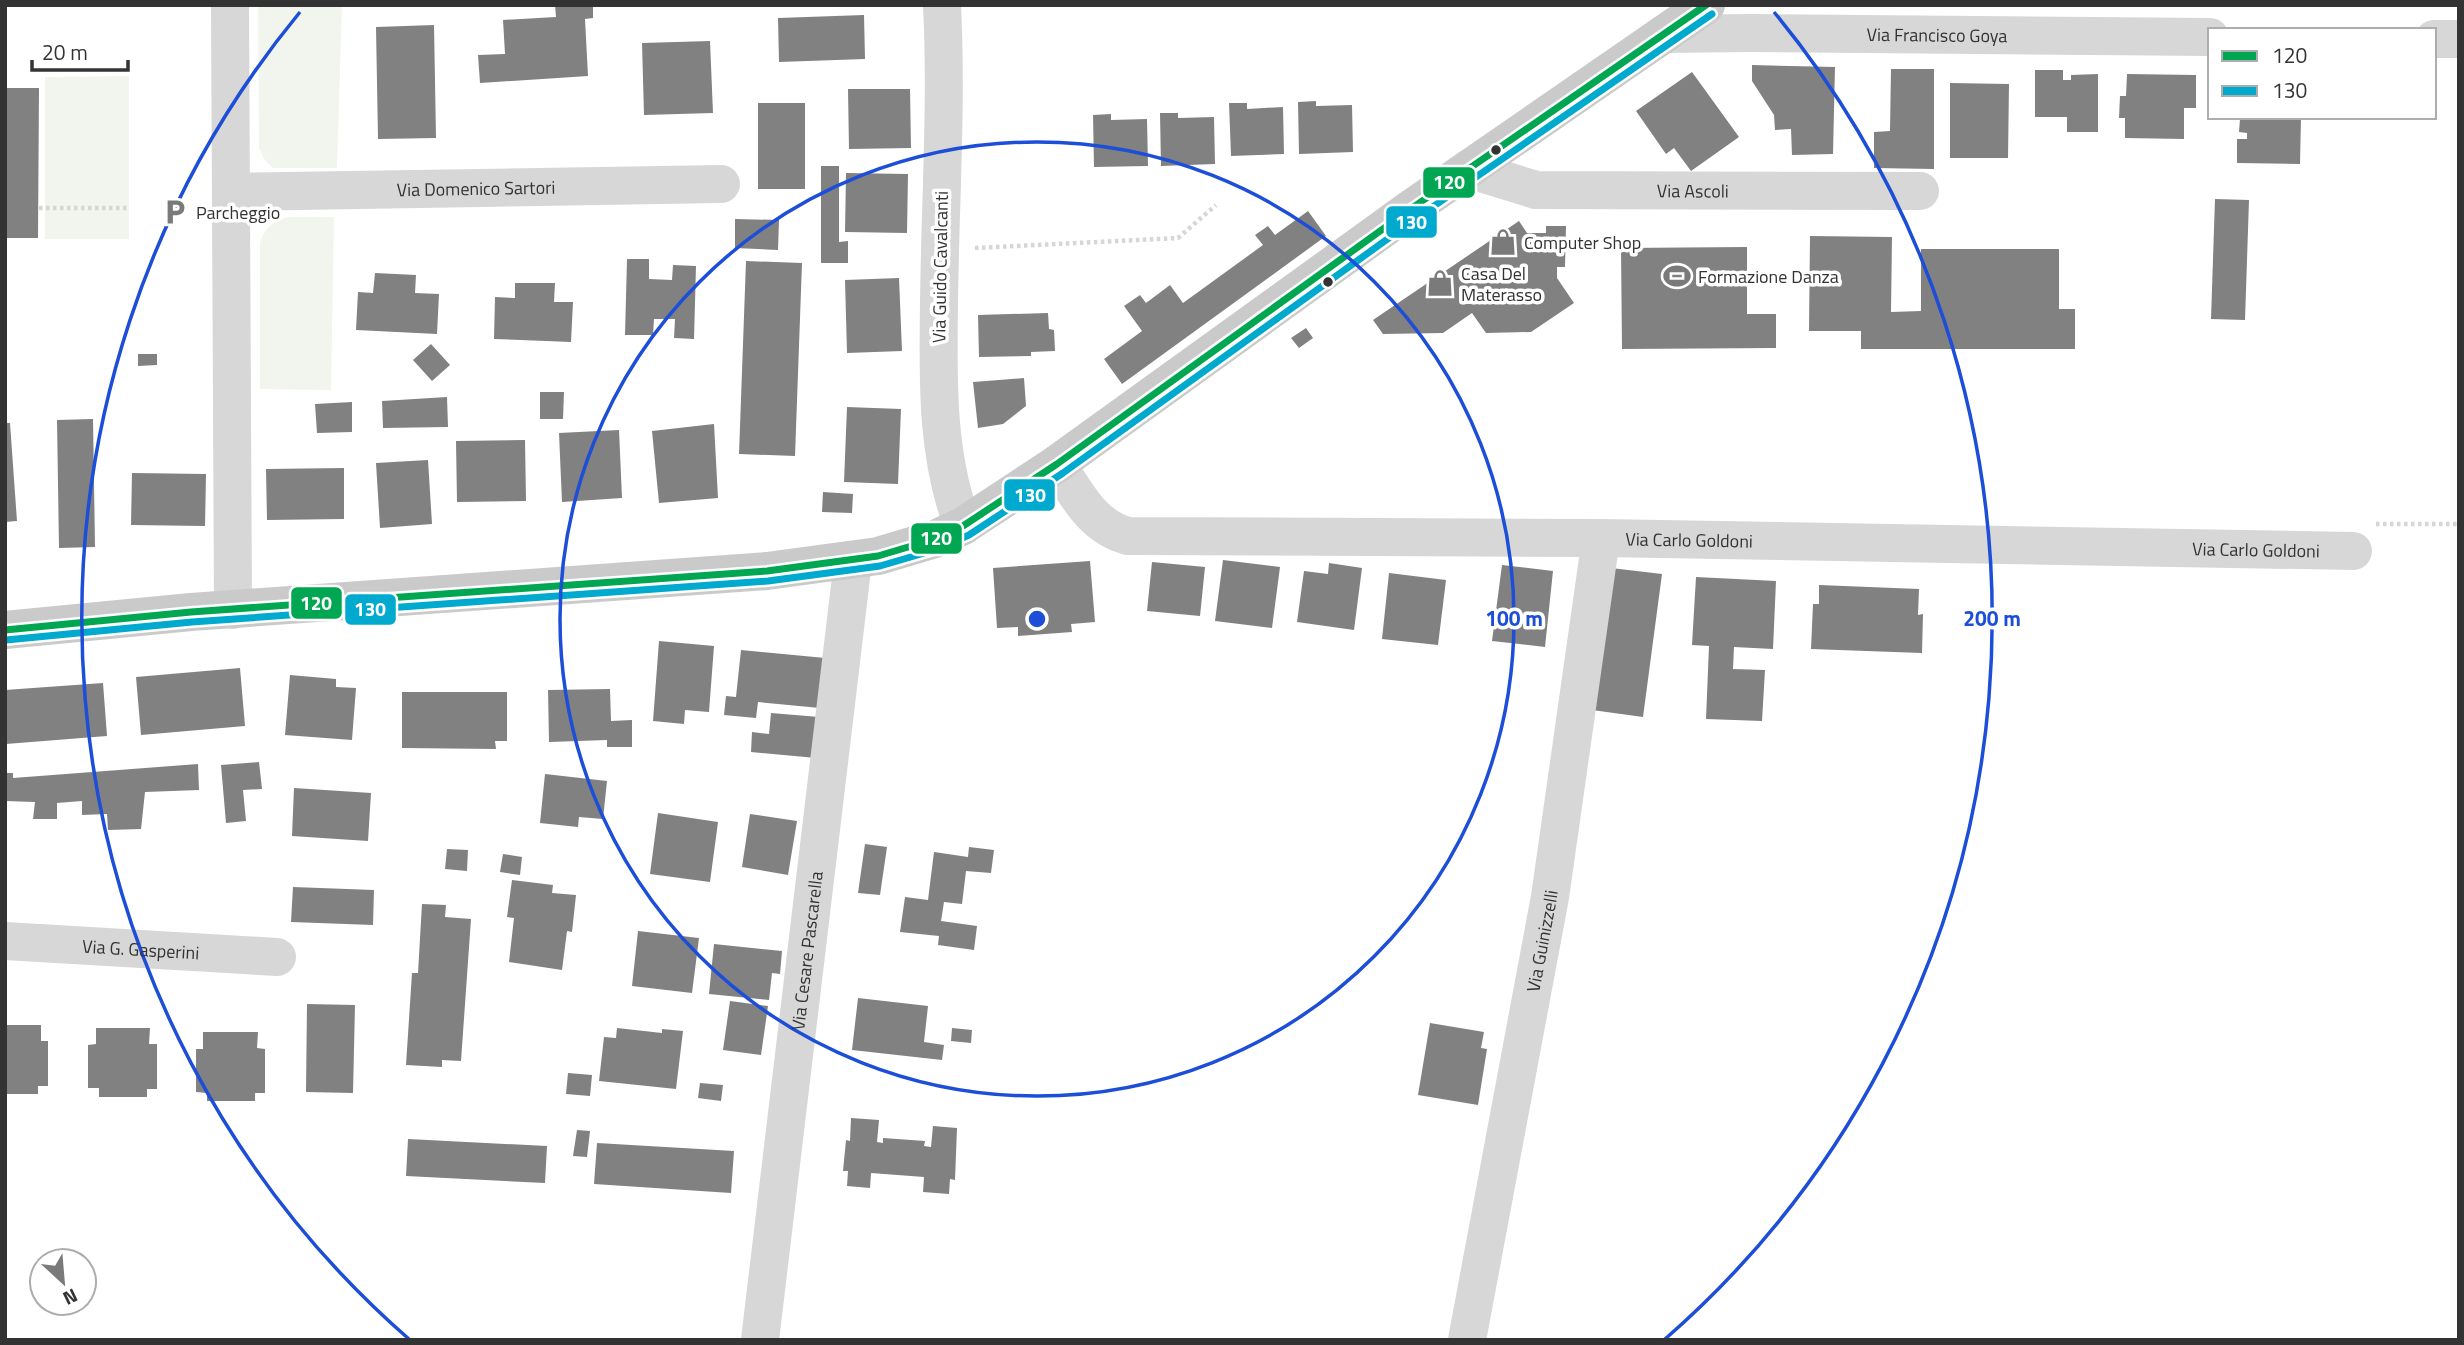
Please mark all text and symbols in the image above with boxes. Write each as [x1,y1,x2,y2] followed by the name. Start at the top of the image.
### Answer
[1866,21,2008,49] street label: Via Francisco Goya
[32,28,128,72] scale bar
[2208,28,2436,119] legend
[42,36,88,68] text: 20 m
[2272,39,2307,71] text: 120
[2272,74,2307,106] text: 130
[1489,143,1503,157] unlabelled marker
[1422,166,1476,199] line badge: 120
[1433,167,1465,196] text: 120
[396,173,556,203] street label: Via Domenico Sartori
[1657,177,1729,204] street label: Via Ascoli
[925,191,955,343] street label: Via Guido Cavalcanti
[160,197,190,227] parking icon: Parcheggio
[196,199,280,226] place label: Parcheggio
[1385,205,1438,239] line badge: 130
[1395,207,1427,236] text: 130
[1488,227,1518,257] shop icon: Computer Shop
[1524,229,1641,256] place label: Computer Shop
[1461,260,1542,308] place label: Casa Del Materasso
[1662,261,1692,291] sports icon: Formazione Danza
[1698,263,1839,290] place label: Formazione Danza
[1425,268,1455,298] shop icon: Casa Del Materasso
[1321,275,1335,289] unlabelled marker
[1003,478,1056,512] line badge: 130
[1014,480,1046,509] text: 130
[910,522,963,555] line badge: 120
[920,523,952,552] text: 120
[1625,525,1753,554] street label: Via Carlo Goldoni
[2192,535,2320,564] street label: Via Carlo Goldoni
[290,586,343,620] line badge: 120
[300,588,332,617] text: 120
[344,593,397,626] line badge: 130
[354,594,386,623] text: 130
[1485,602,1543,634] text: 100 m
[1963,602,2021,634] text: 200 m
[1025,607,1049,631] centre of rings
[784,870,829,1032] street label: Via Cesare Pascarella
[1519,888,1564,994] street label: Via Guinizzelli
[81,932,200,966] street label: Via G. Gasperini
[28,1247,98,1317] north arrow
[58,1282,83,1314] text: N

